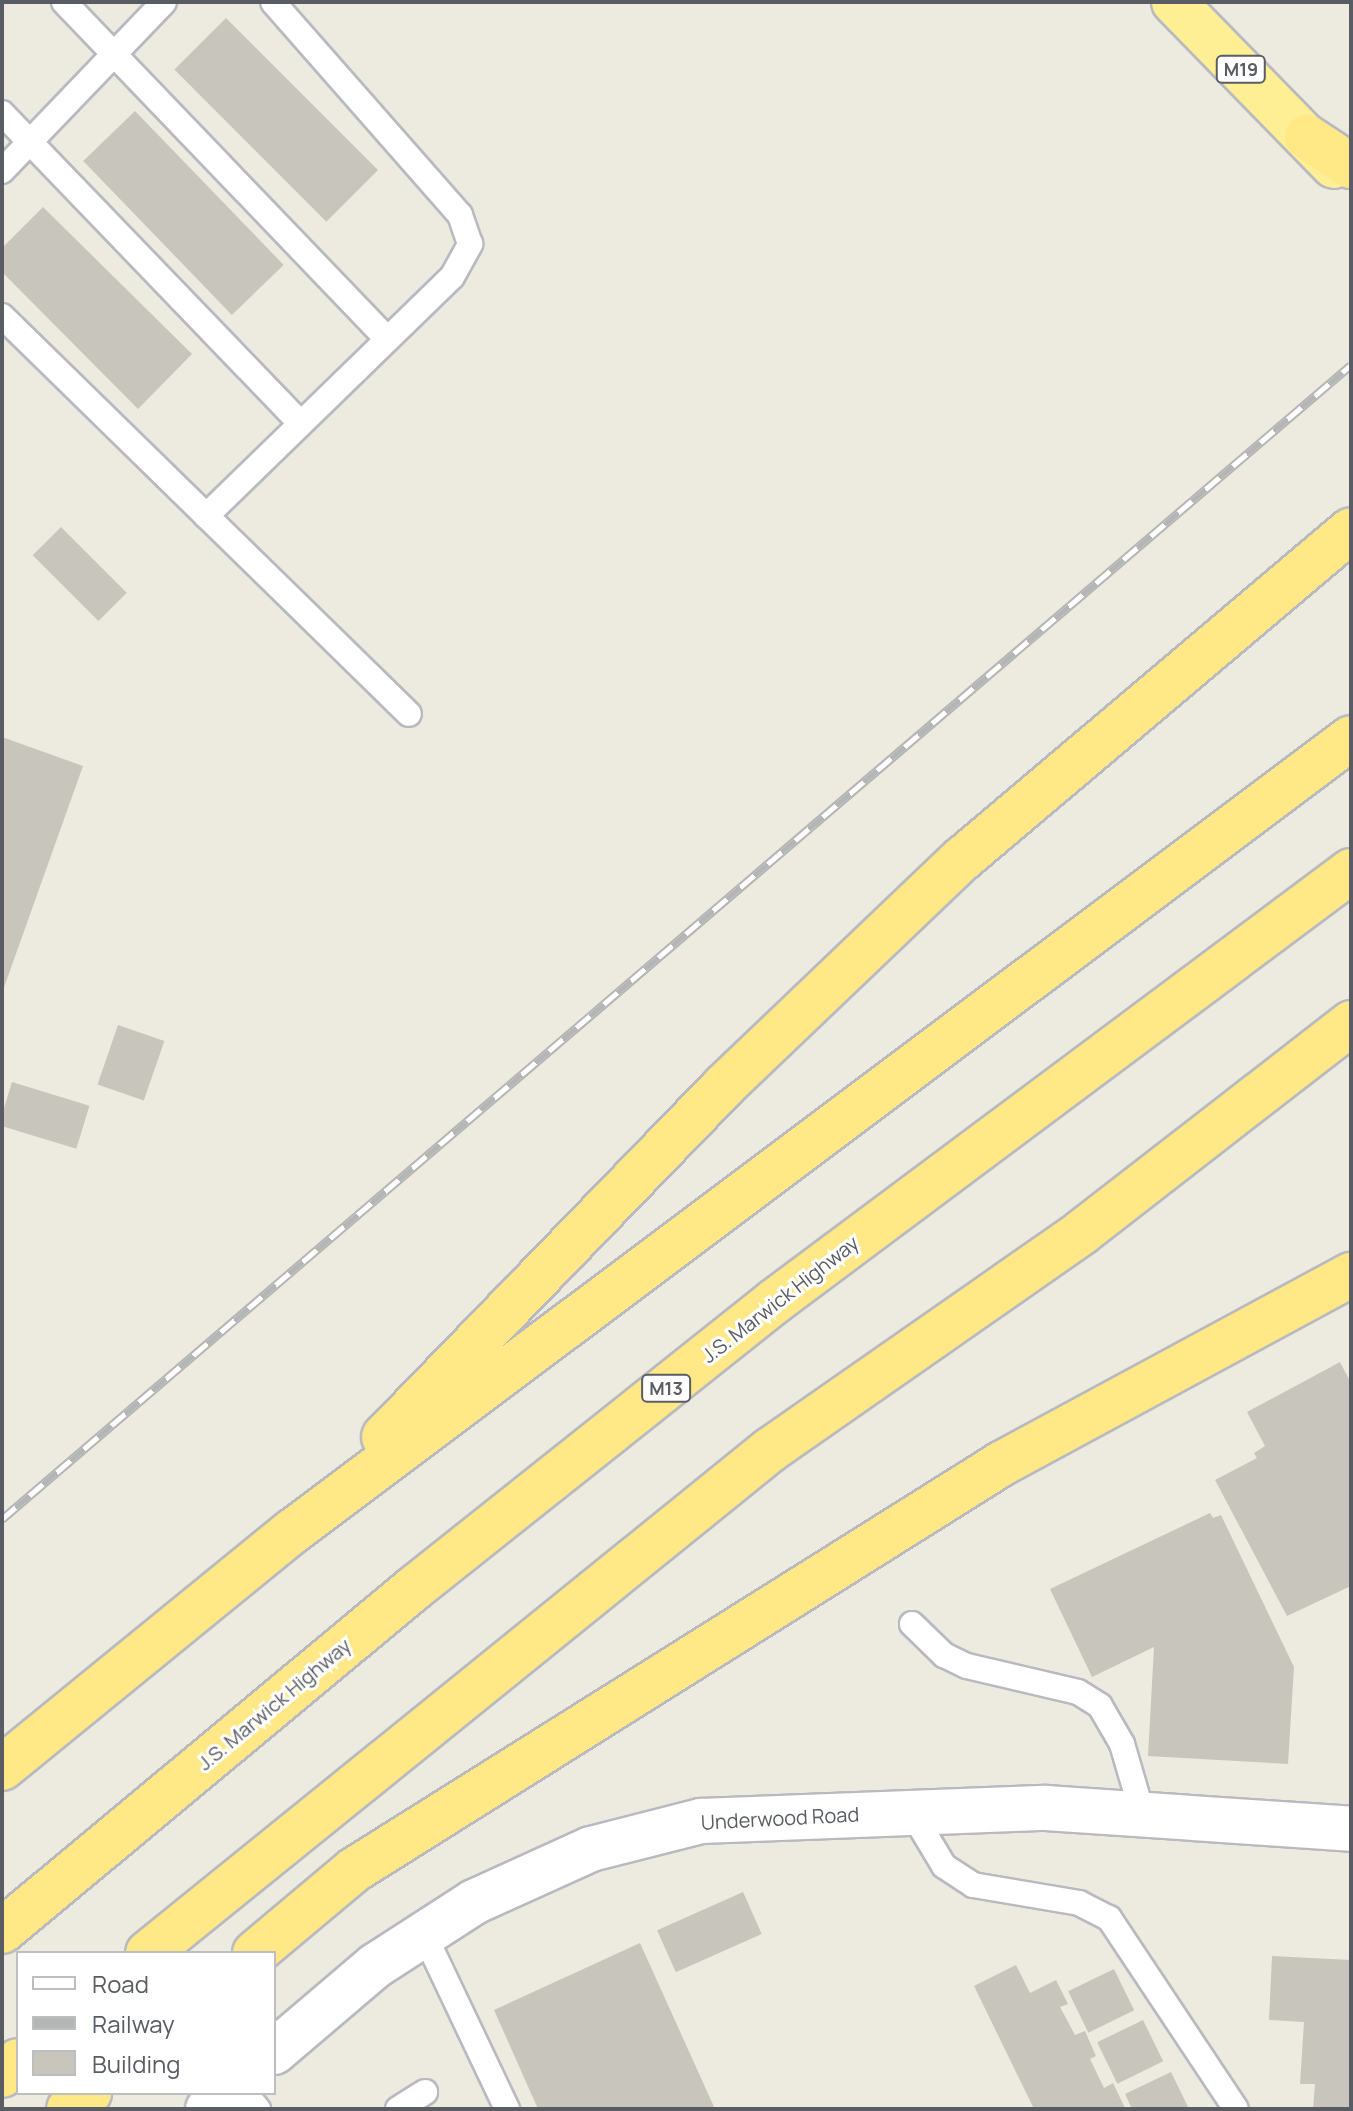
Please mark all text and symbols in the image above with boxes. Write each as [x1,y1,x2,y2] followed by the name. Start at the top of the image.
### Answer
[1215,55,1267,83] road number: M19
[697,1230,863,1368] street label: J.S. Marwick Highway
[640,1374,692,1402] road number: M13
[193,1633,355,1775] street label: J.S. Marwick Highway
[700,1802,860,1834] street label: Underwood Road
[16,1951,276,2095] legend
[92,1967,149,2000] text: Road
[92,2007,175,2040] text: Railway
[92,2047,180,2080] text: Building

